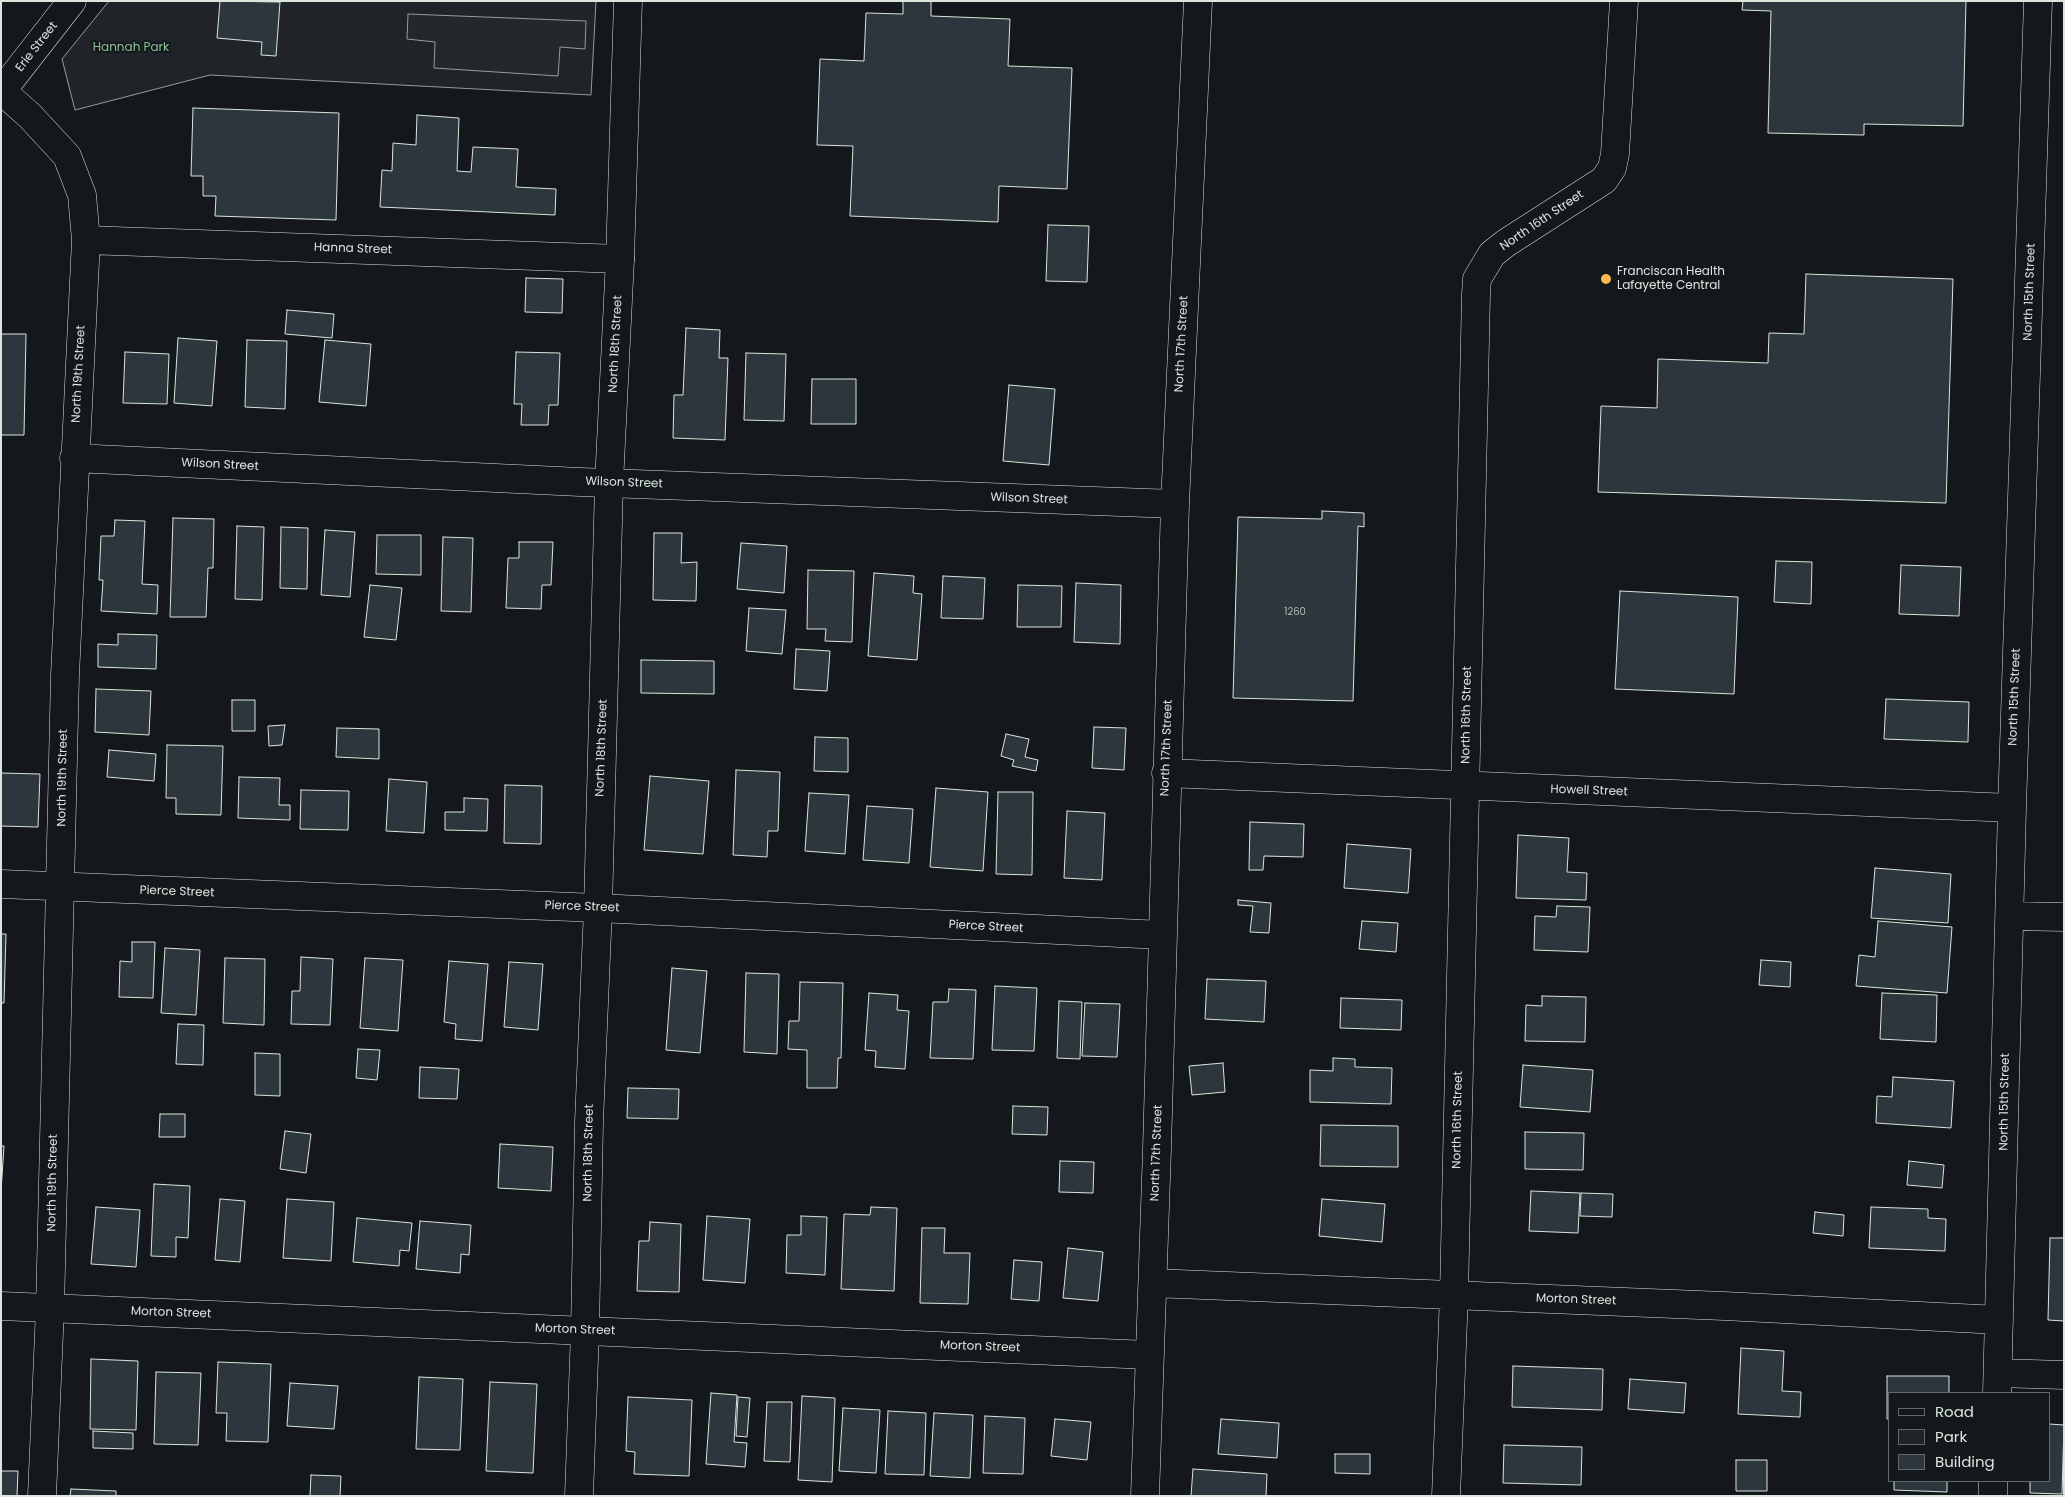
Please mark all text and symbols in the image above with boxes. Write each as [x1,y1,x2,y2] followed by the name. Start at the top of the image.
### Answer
[13,19,61,75] street label: Erie Street
[93,41,169,55] park label: Hannah Park
[1497,188,1587,254] street label: North 16th Street
[314,240,392,258] street label: Hanna Street
[2021,243,2039,341] street label: North 15th Street
[1617,265,1725,293] place label: Franciscan Health Lafayette Central
[1599,272,1613,286] marker: Franciscan Health Lafayette Central
[606,295,626,393] street label: North 18th Street
[1172,295,1192,393] street label: North 17th Street
[69,325,89,423] street label: North 19th Street
[181,456,259,474] street label: Wilson Street
[585,474,663,492] street label: Wilson Street
[990,490,1068,508] street label: Wilson Street
[1284,606,1306,618] house number: 1260
[2006,648,2024,746] street label: North 15th Street
[1459,666,1475,764] street label: North 16th Street
[593,699,611,797] street label: North 18th Street
[1158,699,1176,797] street label: North 17th Street
[55,729,71,827] street label: North 19th Street
[1550,782,1628,800] street label: Howell Street
[139,883,215,901] street label: Pierce Street
[544,898,620,916] street label: Pierce Street
[948,918,1024,936] street label: Pierce Street
[1997,1053,2013,1151] street label: North 15th Street
[1450,1071,1466,1169] street label: North 16th Street
[581,1104,597,1202] street label: North 18th Street
[1148,1104,1166,1202] street label: North 17th Street
[45,1134,61,1232] street label: North 19th Street
[1535,1291,1617,1309] street label: Morton Street
[130,1304,212,1322] street label: Morton Street
[534,1321,616,1339] street label: Morton Street
[939,1338,1021,1356] street label: Morton Street
[1888,1392,2050,1482] legend
[1935,1401,1974,1422] text: Road
[1935,1426,1967,1447] text: Park
[1935,1451,1995,1472] text: Building

